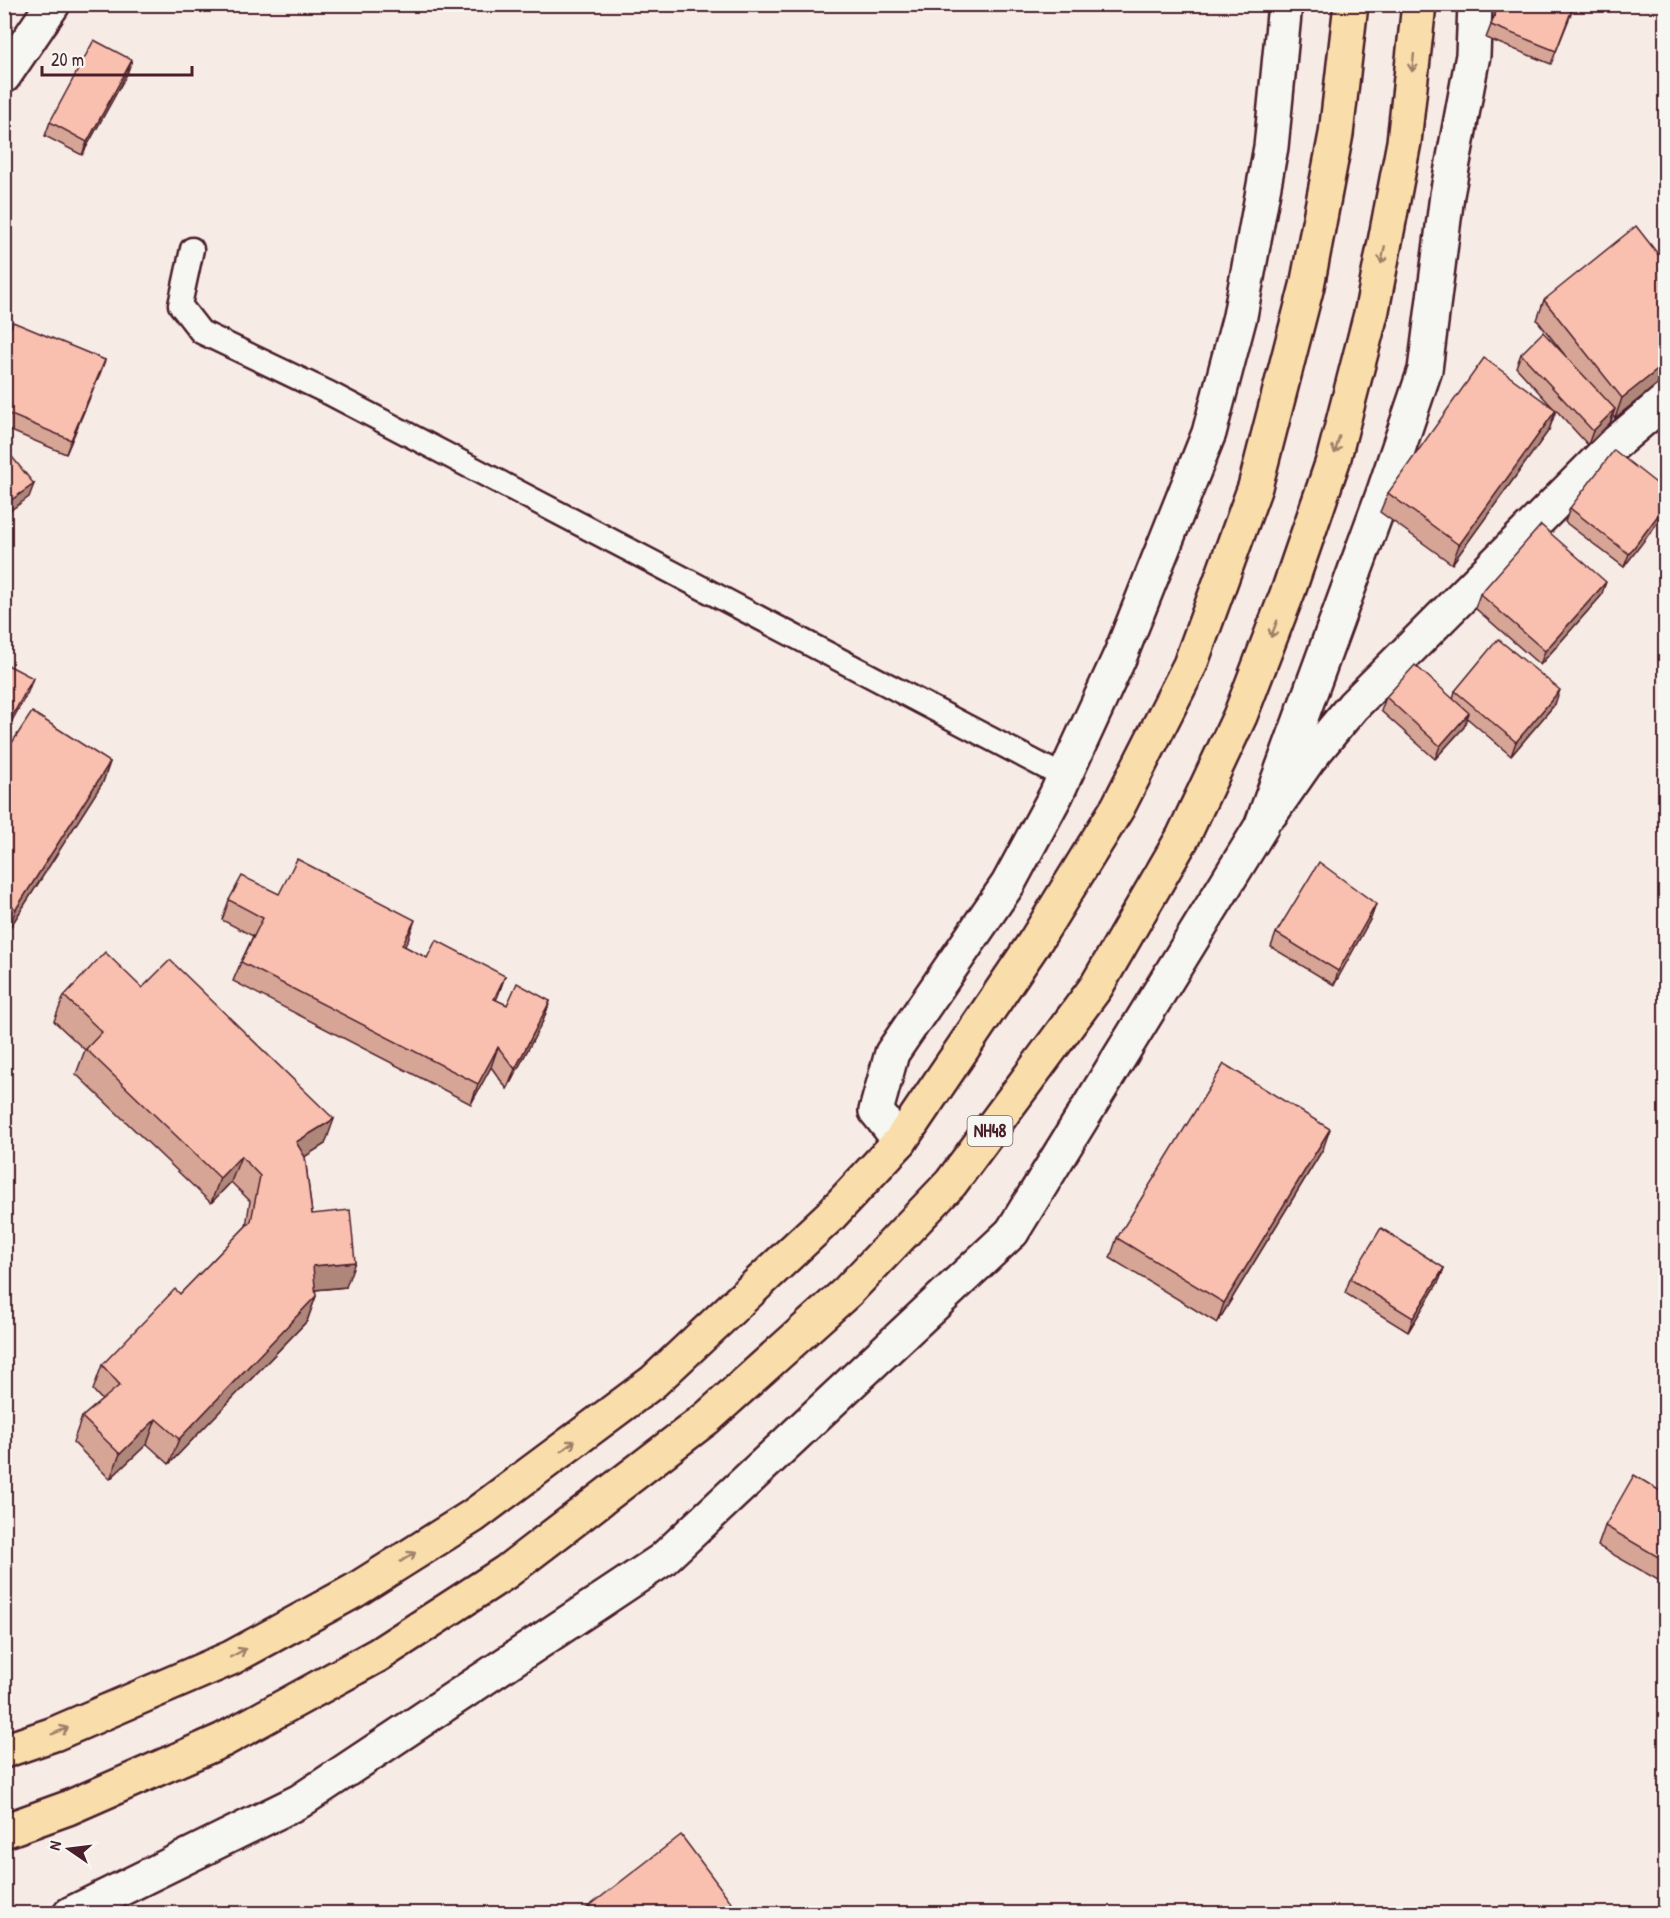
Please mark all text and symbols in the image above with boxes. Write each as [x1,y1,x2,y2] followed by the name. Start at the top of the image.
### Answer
[42,39,192,77] scale bar
[51,47,84,72] text: 20 m
[1407,52,1418,72] one-way arrow
[1377,245,1388,264] one-way arrow
[1331,435,1342,454] one-way arrow
[1267,619,1278,638] one-way arrow
[968,1116,1012,1146] road number: NH48
[559,1440,575,1452] one-way arrow
[399,1551,416,1563] one-way arrow
[229,1647,246,1659] one-way arrow
[50,1725,68,1736] one-way arrow
[39,1819,99,1879] north arrow
[43,1838,66,1852] text: N

